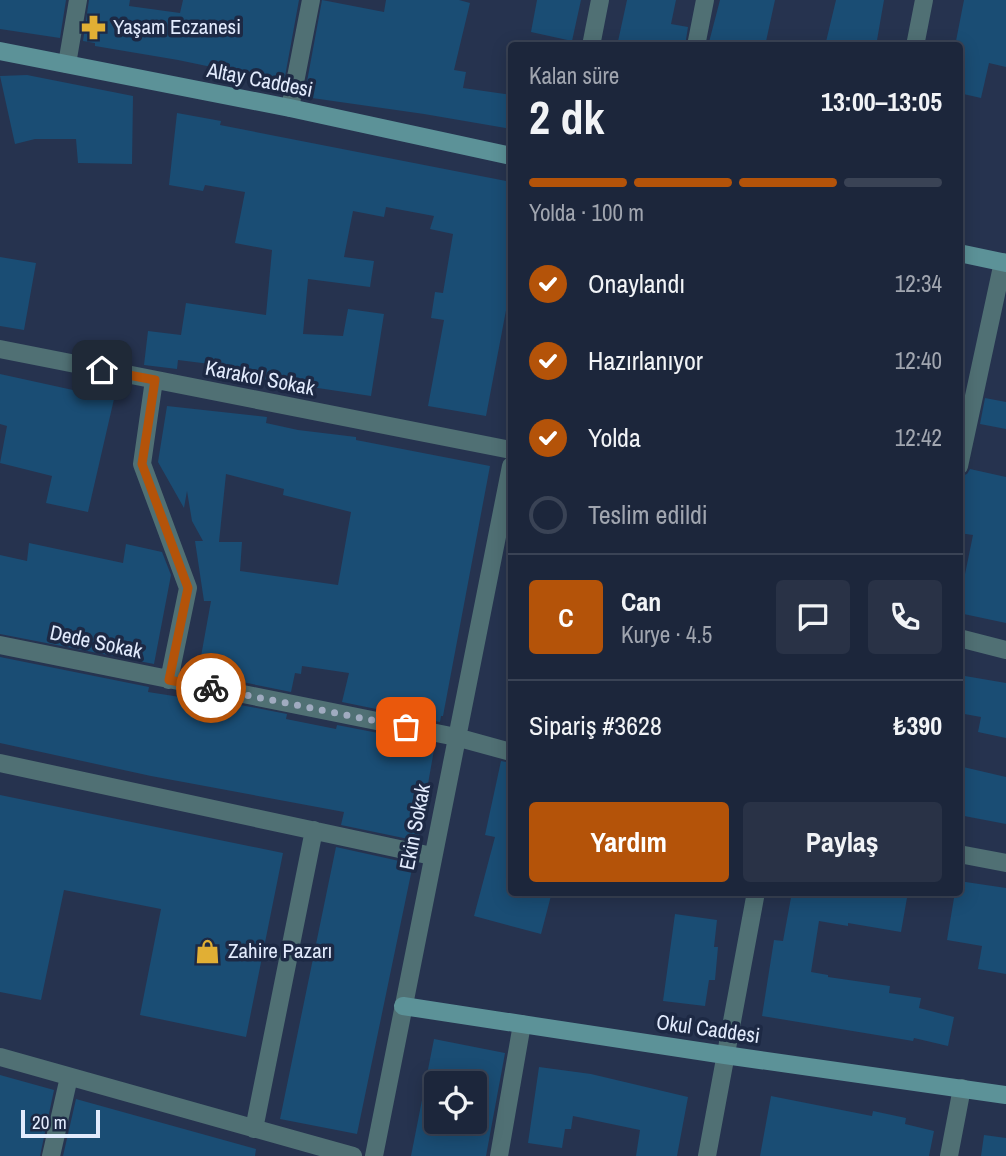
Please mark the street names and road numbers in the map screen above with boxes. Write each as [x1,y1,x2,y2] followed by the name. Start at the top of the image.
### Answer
[204,55,315,104] street label: Altay Caddesi
[203,353,318,402] street label: Karakol Sokak
[47,618,145,666] street label: Dede Sokak
[392,781,437,872] street label: Ekin Sokak
[654,1007,762,1050] street label: Okul Caddesi

